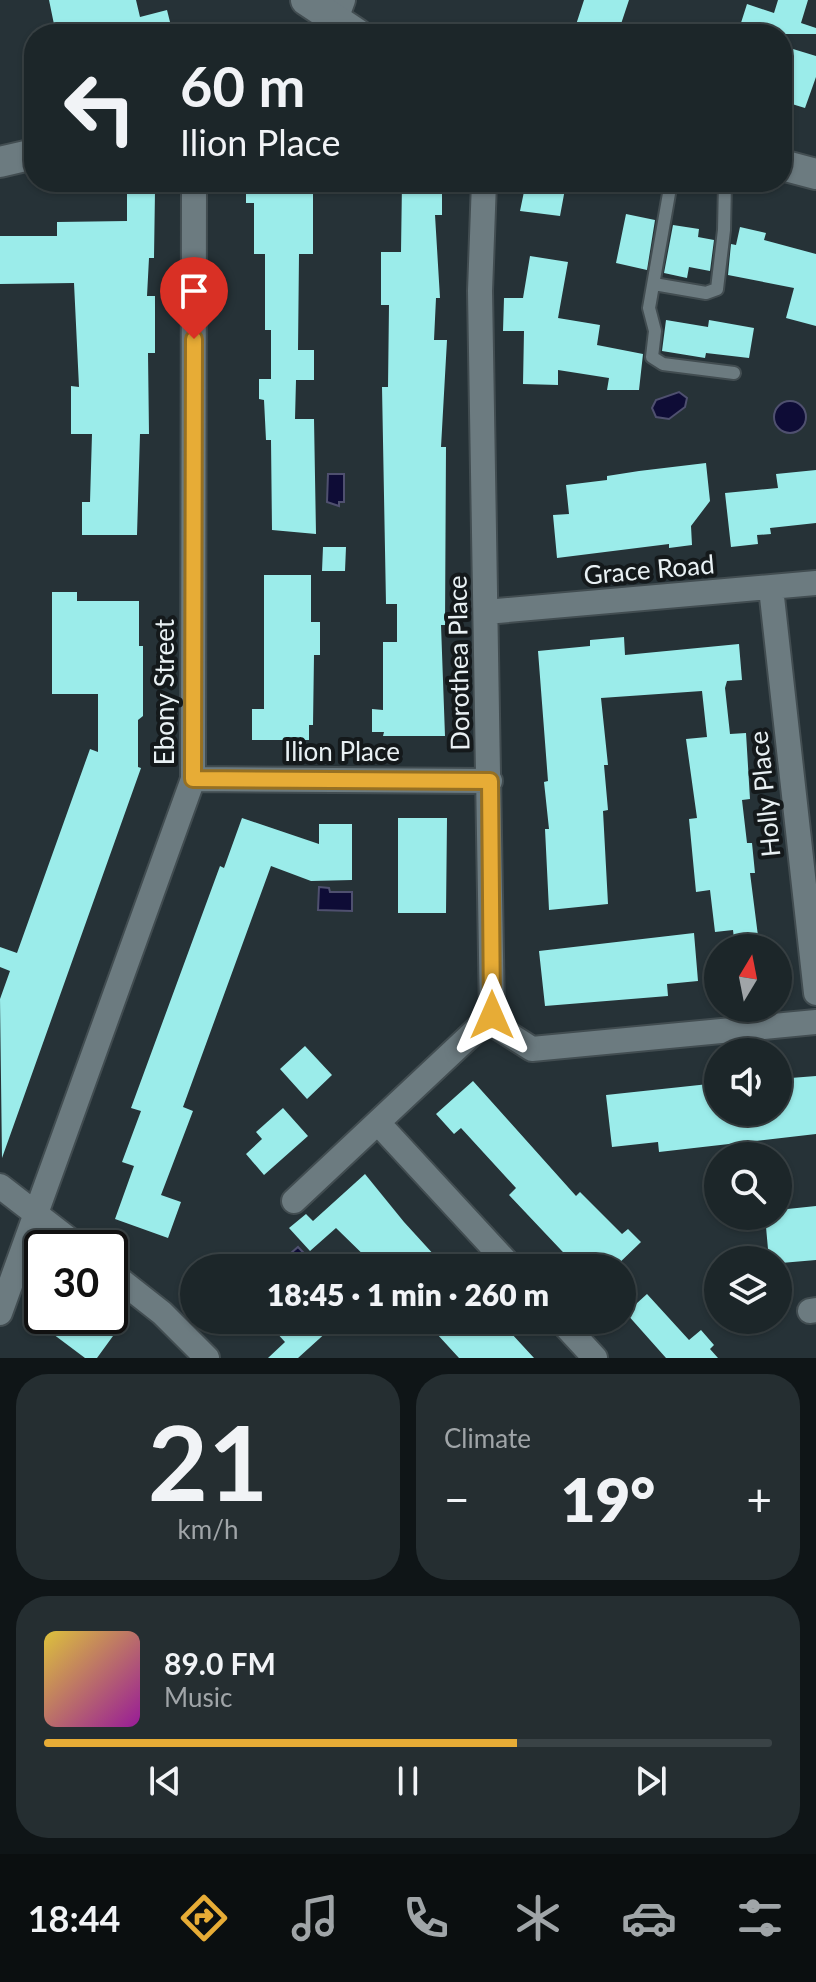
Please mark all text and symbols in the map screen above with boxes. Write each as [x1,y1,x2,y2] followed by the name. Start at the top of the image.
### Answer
[180,52,305,119] text: 60 m
[48,56,152,160] icon: left
[180,120,340,164] text: Ilion Place
[160,257,228,339] pin
[172,269,216,313] icon: arrive
[582,547,716,591] street label: Grace Road
[440,575,476,751] street label: Dorothea Place
[148,618,180,765] street label: Ebony Street
[741,730,787,859] street label: Holly Place
[284,735,400,767] street label: Ilion Place
[704,934,792,1022] north arrow
[704,934,792,1334] map controls
[450,973,534,1057] position arrow
[704,1038,792,1126] button: sound
[704,1142,792,1230] button: search
[24,1230,128,1334] speed limit sign: 30
[704,1246,792,1334] button: layers
[267,1276,549,1312] text: 18:45 · 1 min · 260 m
[148,1398,268,1523] text: 21
[444,1422,531,1454] text: Climate
[561,1463,655,1535] text: 19°
[444,1473,470,1525] text: −
[746,1473,772,1525] text: +
[178,1513,238,1545] text: km/h
[164,1645,276,1681] text: 89.0 FM
[164,1681,232,1713] text: Music
[143,1759,187,1803] icon: previous
[386,1759,430,1803] icon: pause
[629,1759,673,1803] icon: next
[176,1890,232,1946] icon: directions
[287,1890,343,1946] icon: music
[398,1890,454,1946] icon: phone
[510,1890,566,1946] icon: climate
[621,1890,677,1946] icon: car
[732,1890,788,1946] icon: filters
[28,1896,120,1940] text: 18:44

